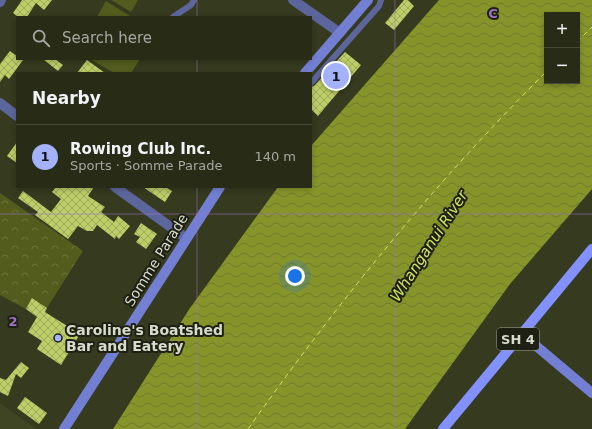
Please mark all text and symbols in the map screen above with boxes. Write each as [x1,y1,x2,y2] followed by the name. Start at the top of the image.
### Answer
[488,6,498,21] text: C
[544,12,580,84] map controls
[544,12,580,48] button: +
[16,16,312,60] search box
[30,27,52,49] icon: search
[62,29,152,47] text: Search here
[544,48,580,84] button: −
[323,61,349,91] pin: 1
[32,88,101,108] text: Nearby
[70,140,211,158] text: Rowing Club Inc.
[40,149,50,164] text: 1
[254,149,296,164] text: 140 m
[70,158,223,173] text: Sports · Somme Parade
[386,186,472,305] water label: Whanganui River
[121,211,191,309] street label: Somme Parade
[285,266,305,286] your location
[8,314,18,329] text: 2
[66,322,223,354] place label: Caroline's Boatshed Bar and Eatery
[497,328,539,350] road number: SH 4
[53,333,63,343] marker: Caroline's Boatshed Bar and Eatery

